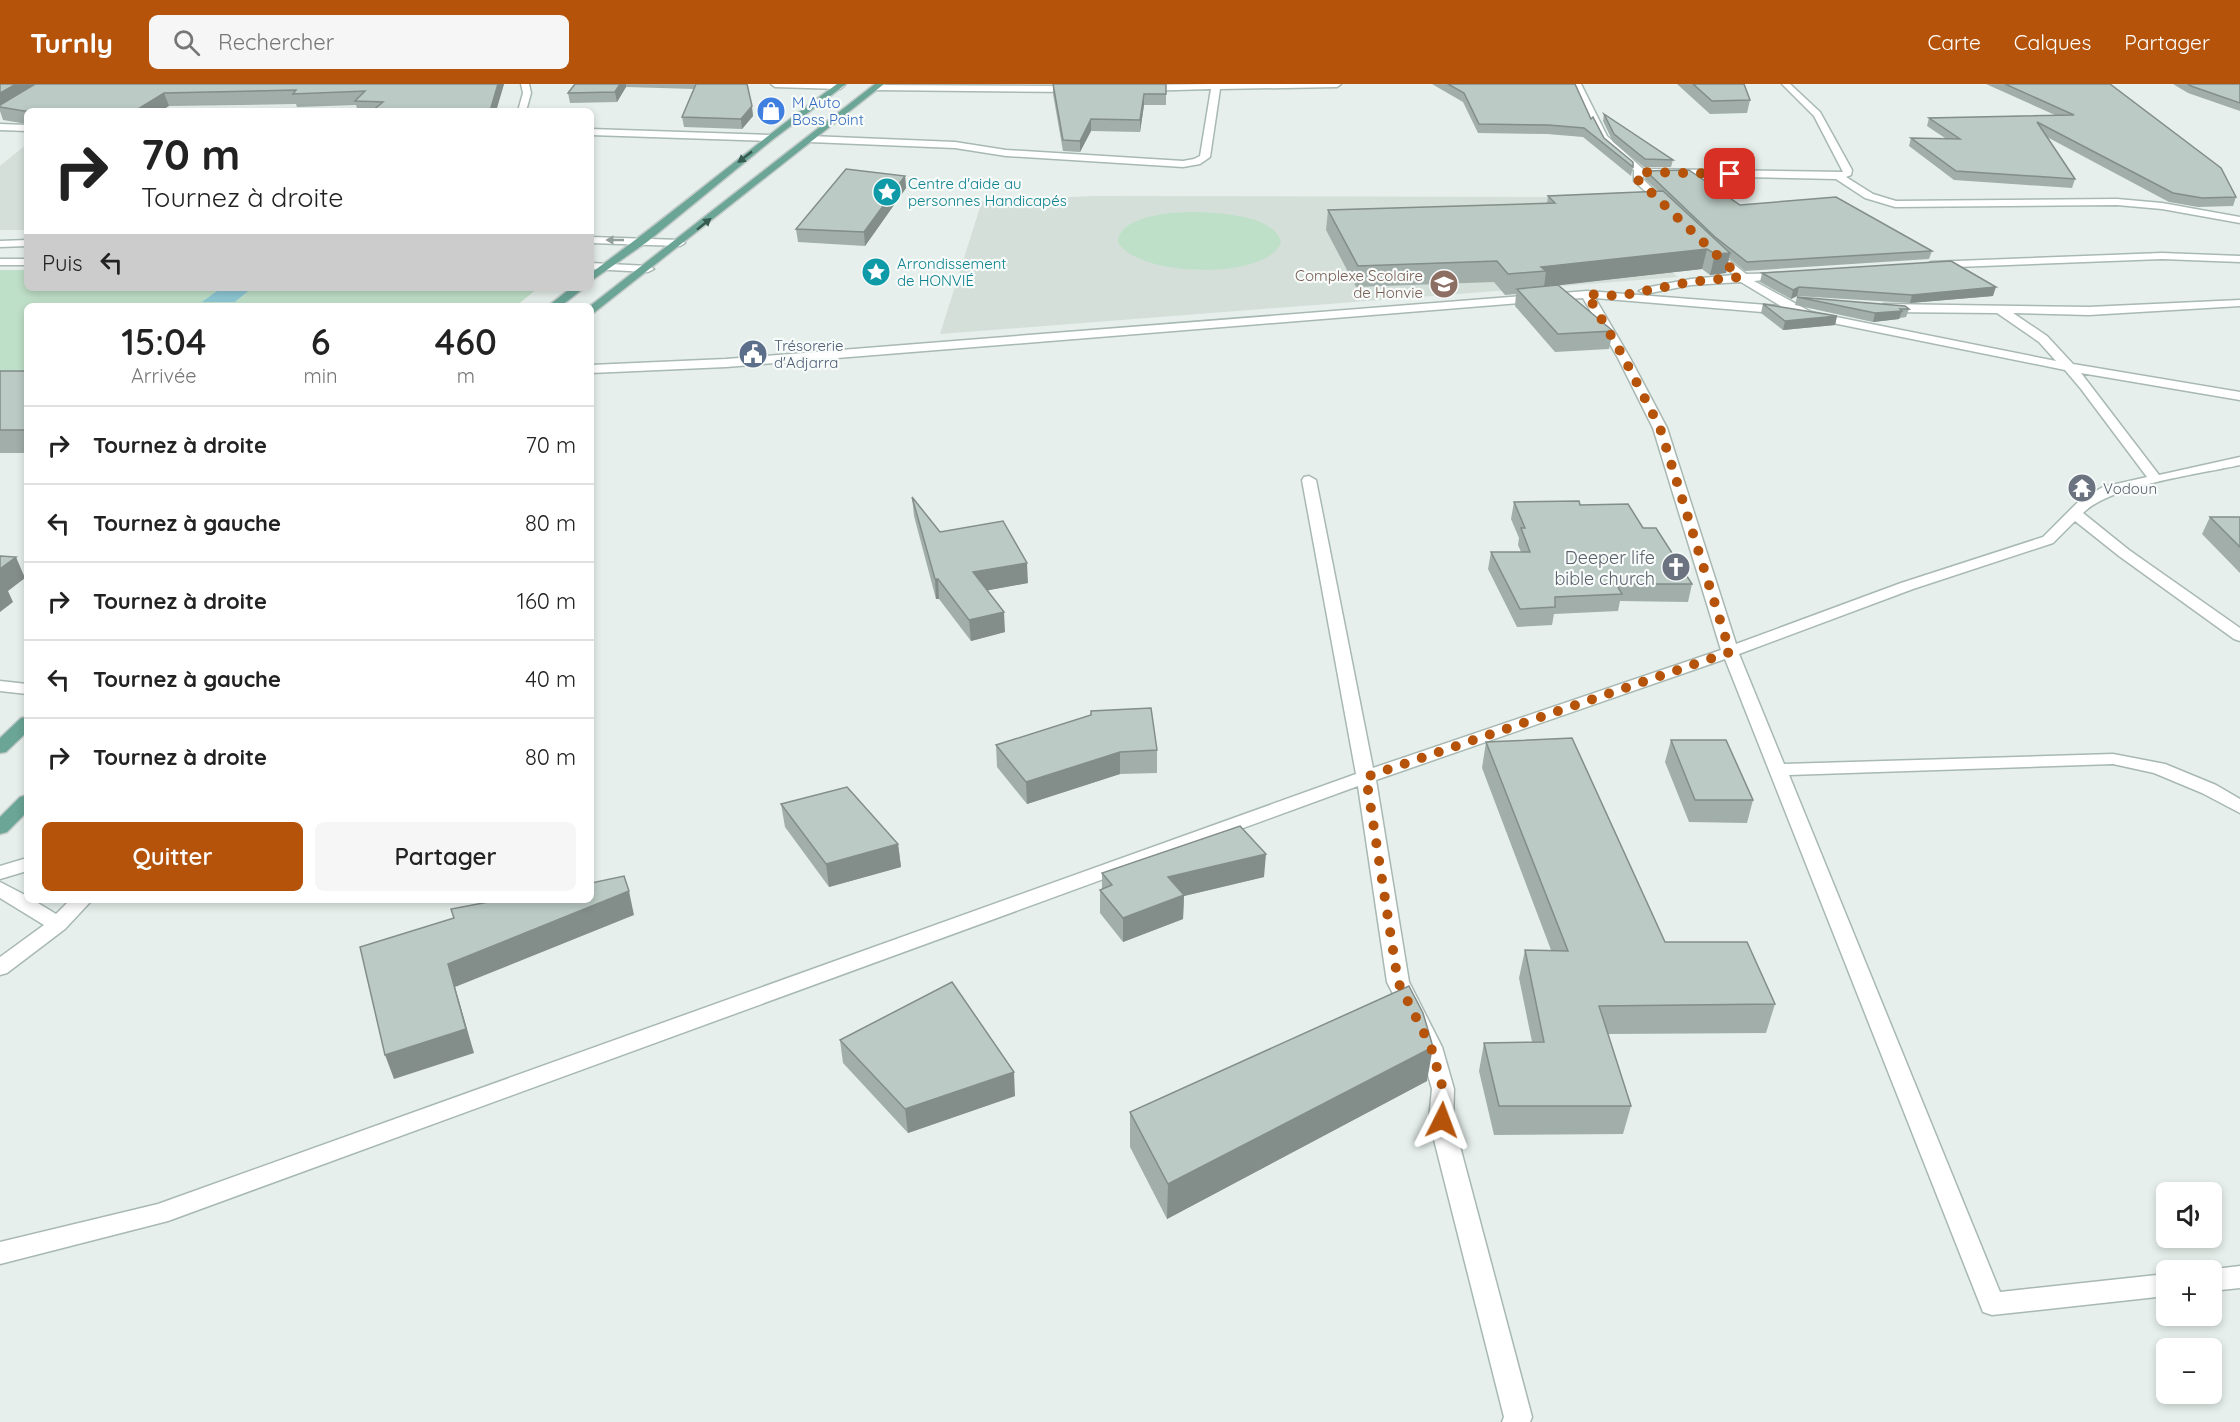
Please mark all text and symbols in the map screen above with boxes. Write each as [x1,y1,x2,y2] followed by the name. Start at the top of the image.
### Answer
[149,15,569,69] search box
[30,25,113,60] text: Turnly
[170,26,203,59] icon: search
[218,28,334,56] text: Rechercher
[1927,29,1981,55] text: Carte
[2014,29,2091,55] text: Calques
[2124,29,2210,55] text: Partager
[792,93,864,129] place label: M Auto Boss Point
[755,95,787,127] shop icon: M Auto Boss Point
[141,128,240,181] text: 70 m
[42,132,120,210] icon: right
[1704,148,1755,199] pin
[737,150,753,163] one-way arrow
[1713,157,1746,190] icon: arrive
[908,174,1067,210] place label: Centre d'aide au personnes Handicapés
[871,176,903,208] place icon: Centre d'aide au personnes Handicapés
[141,180,344,214] text: Tournez à droite
[696,219,711,231] one-way arrow
[605,235,624,245] one-way arrow
[95,246,128,279] icon: left
[42,249,83,277] text: Puis
[897,254,1006,290] place label: Arrondissement de HONVIÉ
[860,256,892,288] place icon: Arrondissement de HONVIÉ
[1295,266,1423,302] place label: Complexe Scolaire de Honvie
[1428,268,1460,300] school or university icon: Complexe Scolaire de Honvie
[121,319,206,364] text: 15:04
[311,319,330,364] text: 6
[435,319,497,364] text: 460
[774,336,844,372] place label: Trésorerie d'Adjarra
[737,338,769,370] public building icon: Trésorerie d'Adjarra
[131,363,197,388] text: Arrivée
[304,363,338,388] text: min
[457,363,475,388] text: m
[42,429,75,462] icon: right
[93,431,267,459] text: Tournez à droite
[526,431,576,459] text: 70 m
[2066,472,2098,504] temple icon: Vodoun
[2103,479,2157,498] place label: Vodoun
[42,507,75,540] icon: left
[93,509,281,537] text: Tournez à gauche
[525,509,576,537] text: 80 m
[1554,546,1655,590] place label: Deeper life bible church
[1660,551,1692,583] church icon: Deeper life bible church
[42,585,75,618] icon: right
[93,587,267,615] text: Tournez à droite
[517,587,576,615] text: 160 m
[42,663,75,696] icon: left
[93,665,281,693] text: Tournez à gauche
[525,665,576,693] text: 40 m
[42,741,75,774] icon: right
[93,743,267,771] text: Tournez à droite
[525,743,576,771] text: 80 m
[42,822,303,891] button: Quitter
[315,822,576,891] button: Partager
[1410,1088,1474,1152] position arrow
[2156,1182,2222,1404] map controls
[2156,1182,2222,1248] button: sound
[2156,1260,2222,1326] button: +
[2156,1338,2222,1404] button: −

